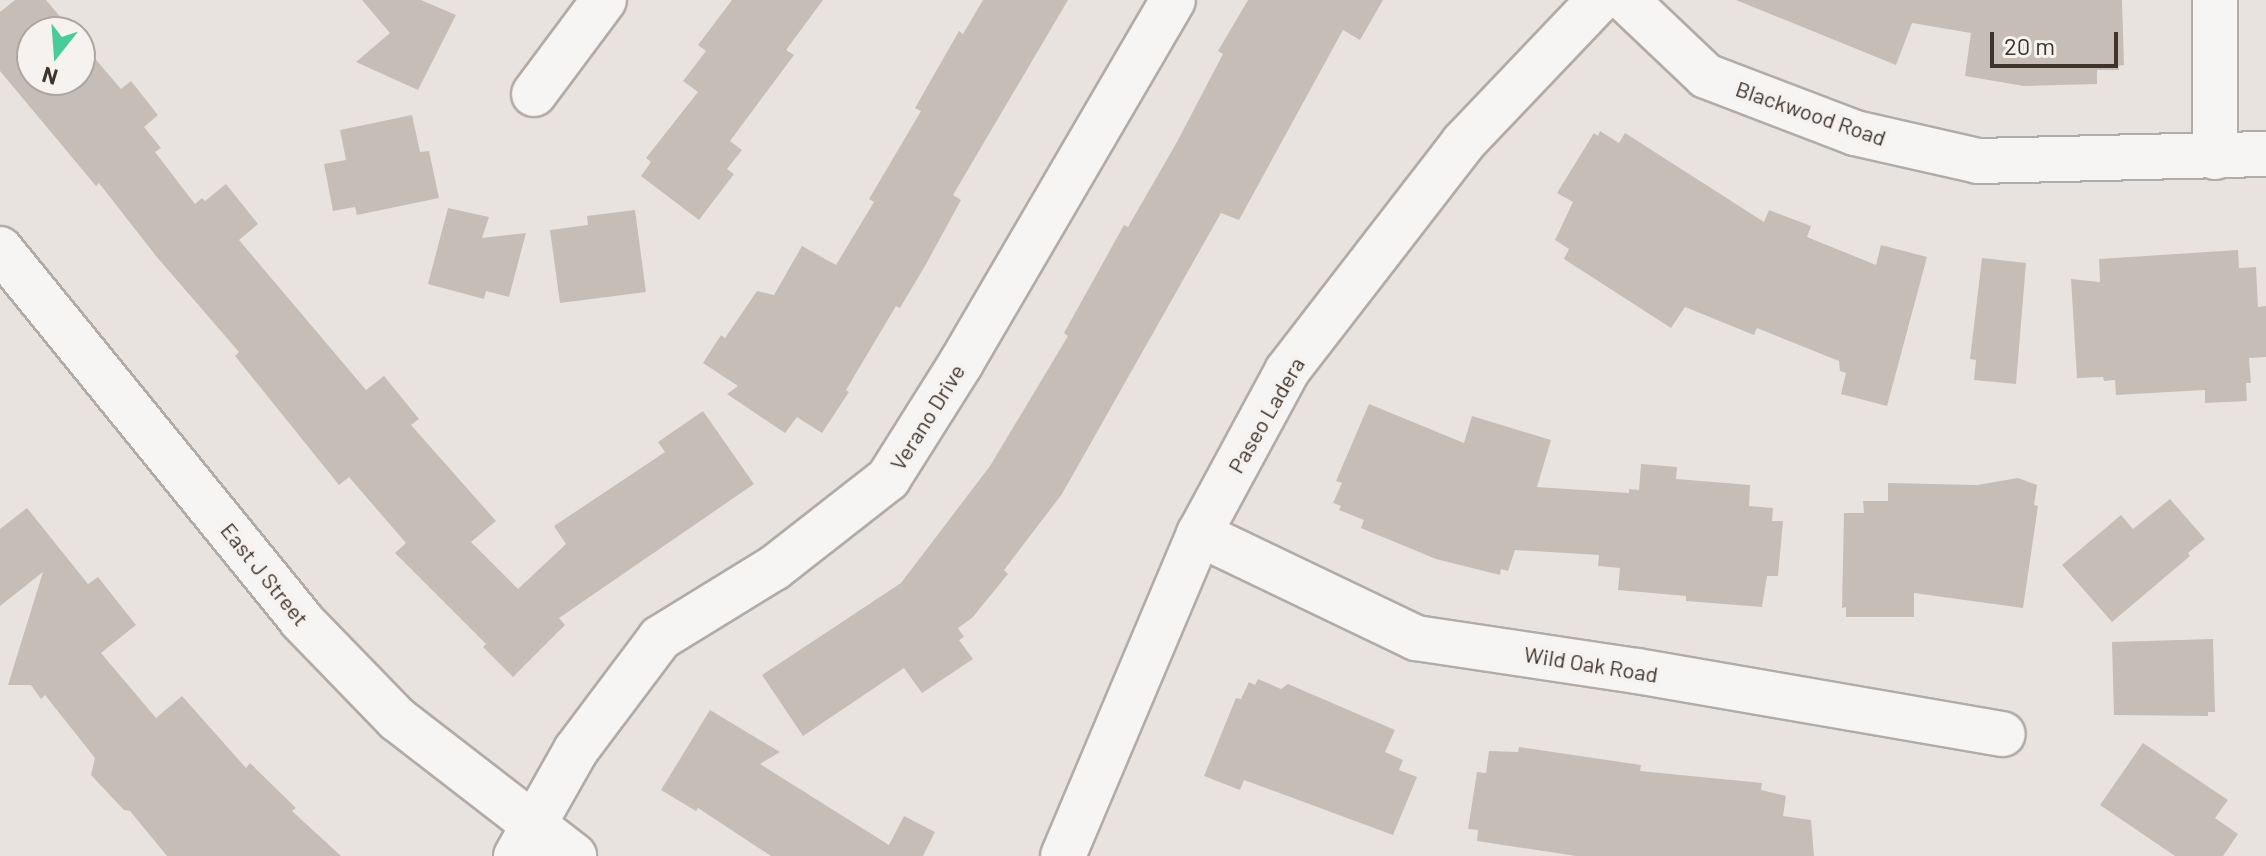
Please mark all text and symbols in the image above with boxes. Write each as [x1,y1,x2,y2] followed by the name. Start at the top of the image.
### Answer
[16,16,96,96] north arrow
[1994,16,2122,66] scale bar
[2004,31,2055,60] text: 20 m
[39,62,60,92] text: N
[1732,75,1890,151] street label: Blackwood Road
[1222,352,1310,478] street label: Paseo Ladera
[884,359,970,475] street label: Verano Drive
[216,517,314,631] street label: East J Street
[1522,640,1660,688] street label: Wild Oak Road

